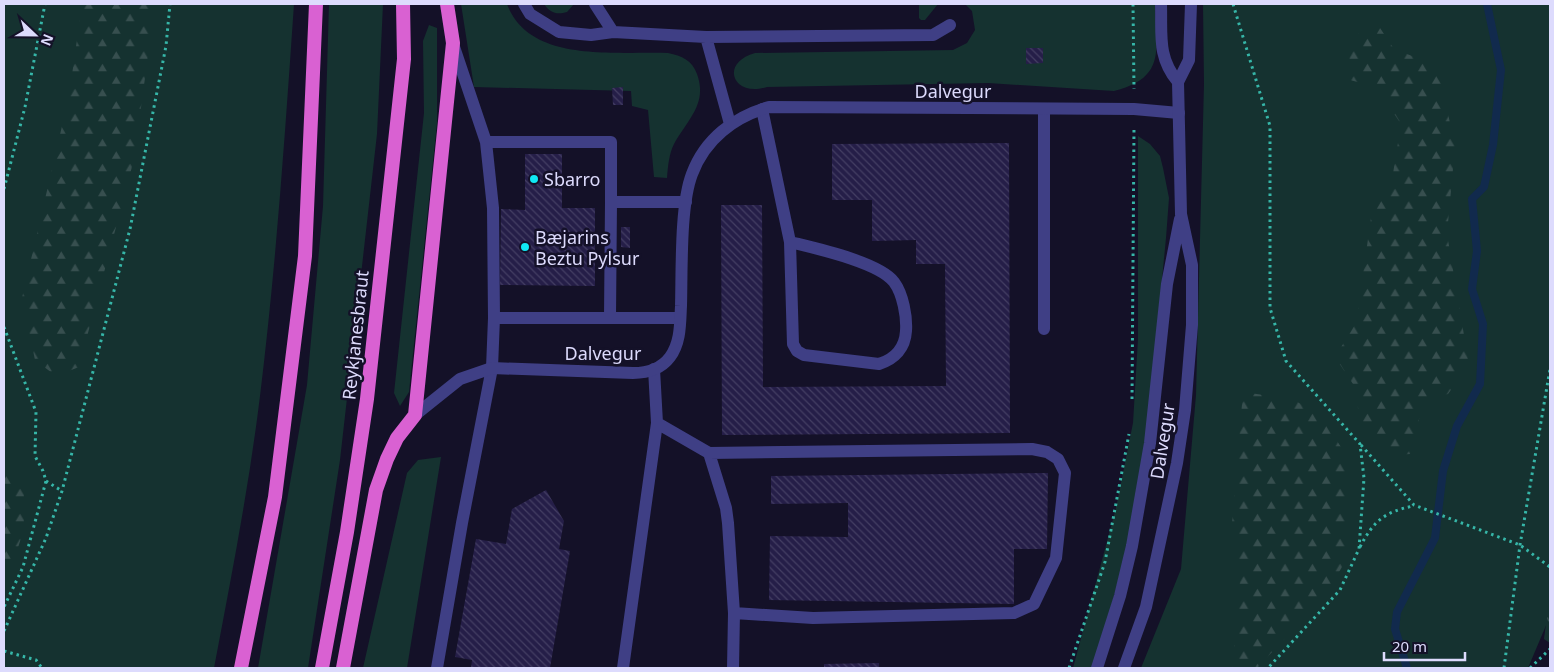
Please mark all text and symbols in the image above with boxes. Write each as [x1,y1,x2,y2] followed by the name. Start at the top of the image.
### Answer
[10,10,60,60] north arrow
[37,31,58,49] text: N
[915,79,992,103] street label: Dalvegur
[544,167,600,191] place label: Sbarro
[528,173,540,185] marker: Sbarro
[535,225,640,270] place label: Bæjarins Beztu Pylsur
[519,241,531,253] marker: Bæjarins Beztu Pylsur
[336,268,374,401] street label: Reykjanesbraut
[565,341,642,365] street label: Dalvegur
[1144,401,1180,481] street label: Dalvegur
[1384,630,1465,662] scale bar
[1392,636,1427,656] text: 20 m

